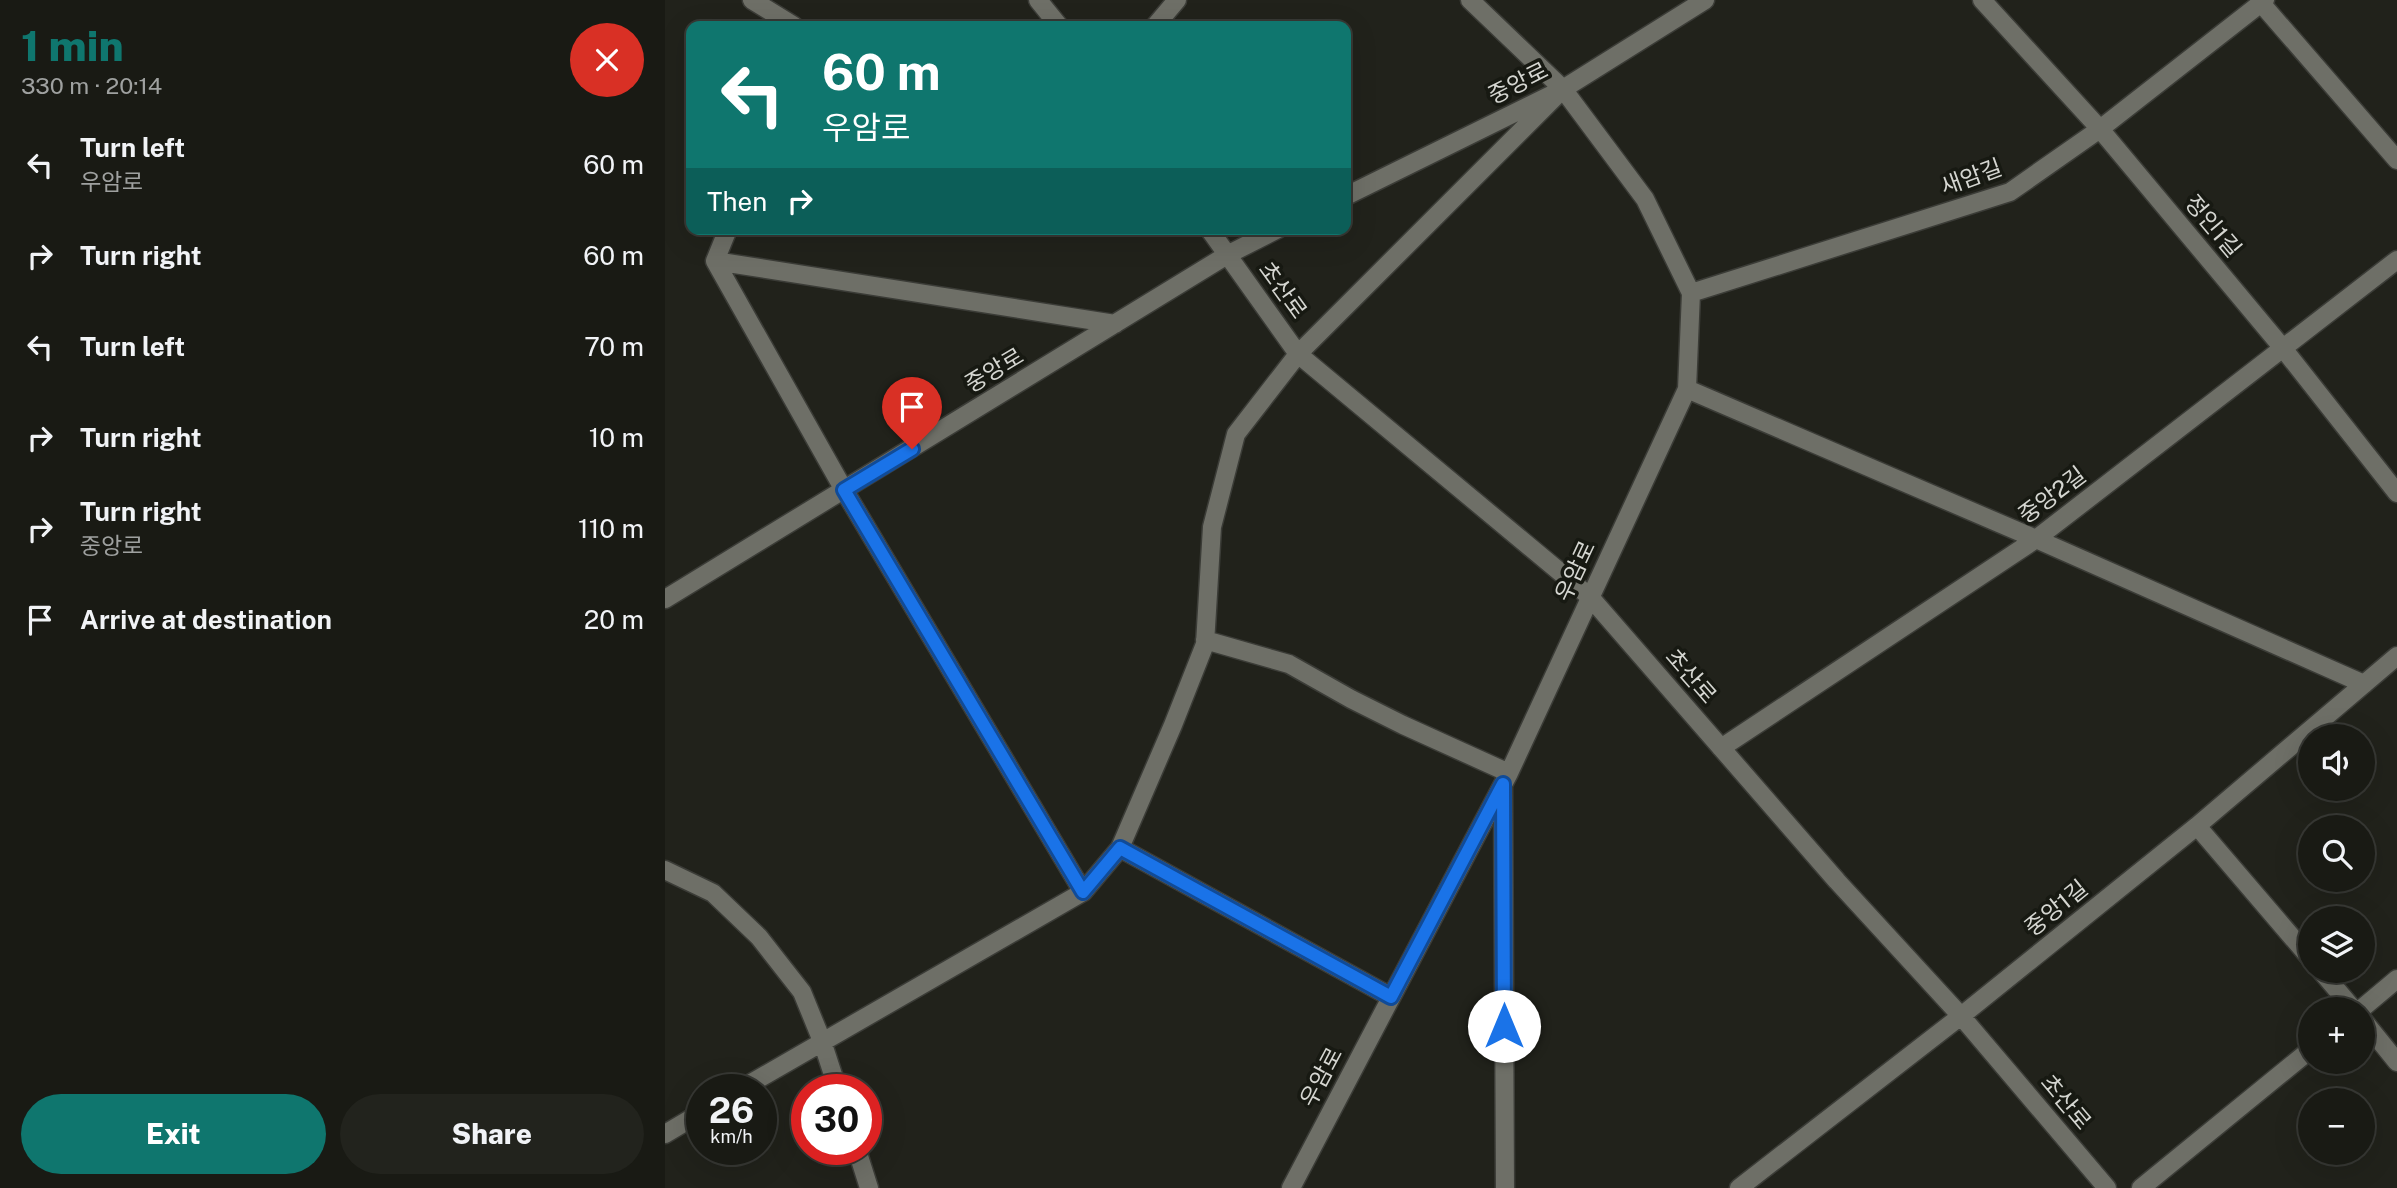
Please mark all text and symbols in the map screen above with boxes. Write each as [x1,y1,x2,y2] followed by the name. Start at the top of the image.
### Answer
[21,21,124,70] text: 1 min
[570,23,644,97] button: close
[822,43,941,101] text: 60 m
[707,49,798,140] icon: left
[1483,56,1552,109] street label: 중앙로
[21,72,162,99] text: 330 m · 20:14
[822,109,910,146] text: 우암로
[80,132,185,163] text: Turn left
[21,146,59,184] icon: left
[583,149,644,180] text: 60 m
[1936,153,2005,200] street label: 새암길
[80,168,143,195] text: 우암로
[781,182,819,220] icon: right
[707,186,767,217] text: Then
[2180,189,2247,262] street label: 정인1길
[21,237,59,275] icon: right
[80,240,202,271] text: Turn right
[583,240,644,271] text: 60 m
[1254,256,1313,323] street label: 초산로
[21,328,59,366] icon: left
[80,331,185,362] text: Turn left
[584,331,644,362] text: 70 m
[960,342,1028,397] street label: 중앙로
[882,377,942,449] pin
[893,388,931,426] icon: arrive
[21,419,59,457] icon: right
[80,422,202,453] text: Turn right
[589,422,644,453] text: 10 m
[2013,461,2091,529] street label: 중앙2길
[80,496,202,527] text: Turn right
[21,510,59,548] icon: right
[578,513,644,544] text: 110 m
[80,532,143,559] text: 중앙로
[1549,536,1600,605] street label: 우암로
[21,601,59,639] icon: arrive
[80,604,332,635] text: Arrive at destination
[584,604,644,635] text: 20 m
[1660,643,1722,708] street label: 초산로
[2298,724,2375,1165] map controls
[2298,724,2375,801] button: sound
[2298,815,2375,892] button: search
[2019,874,2092,941] street label: 중앙1길
[2298,906,2375,983] button: layers
[1467,989,1541,1063] position arrow
[2298,997,2375,1074] button: +
[1294,1042,1347,1111] street label: 우암로
[2036,1069,2097,1135] street label: 초산로
[791,1074,882,1165] speed limit sign: 30
[2298,1088,2375,1165] button: −
[709,1090,754,1131] text: 26
[21,1094,326,1174] button: Exit
[340,1094,644,1174] button: Share
[710,1126,753,1147] text: km/h

